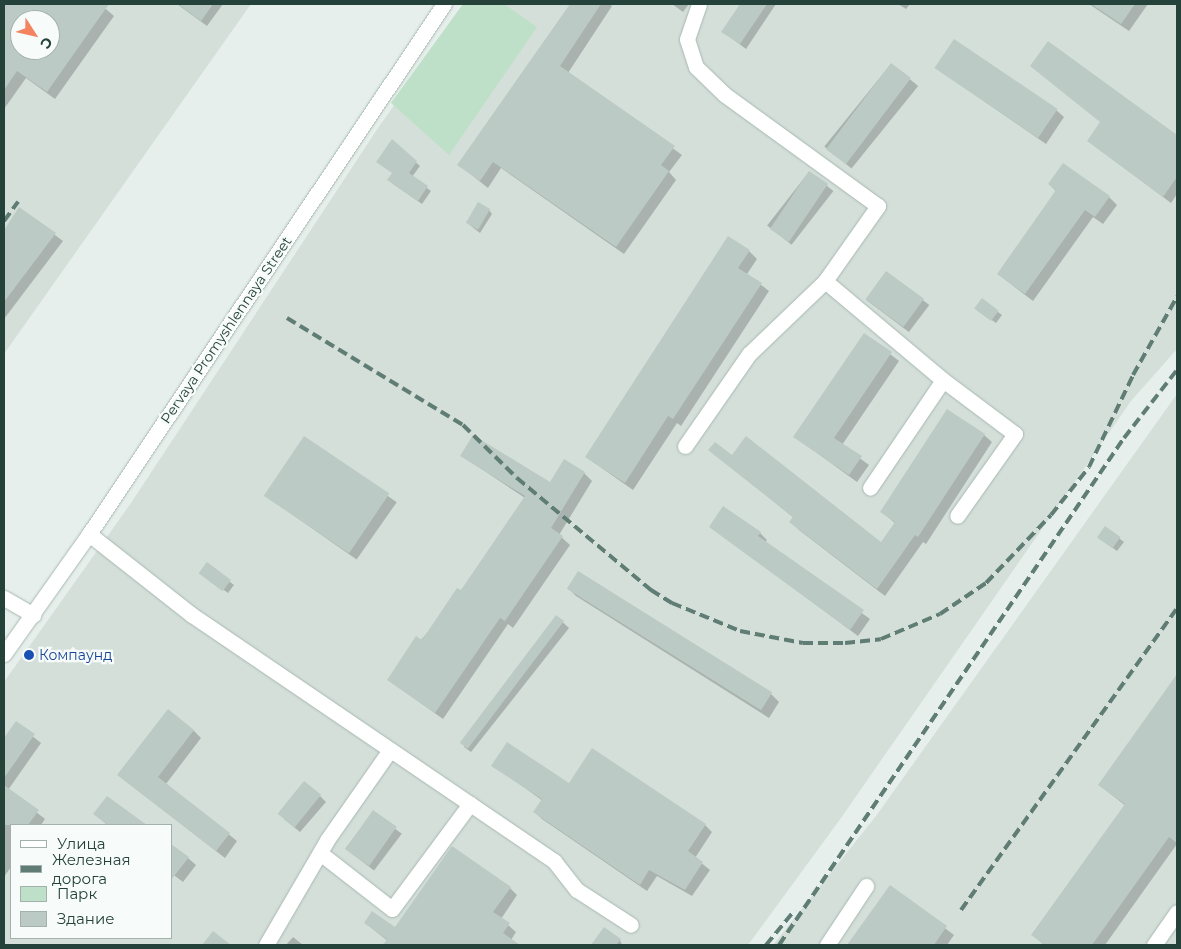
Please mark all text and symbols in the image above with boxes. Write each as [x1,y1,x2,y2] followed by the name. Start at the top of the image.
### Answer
[10,10,60,60] north arrow
[36,34,57,52] text: С
[157,233,295,427] street label: Pervaya Promyshlennaya Street
[39,647,112,663] place label: Компаунд
[23,649,35,661] marker: Компаунд
[10,824,172,939] legend
[57,834,105,853] text: Улица
[52,850,131,888] text: Железная дорога
[57,884,97,903] text: Парк
[57,909,115,928] text: Здание

